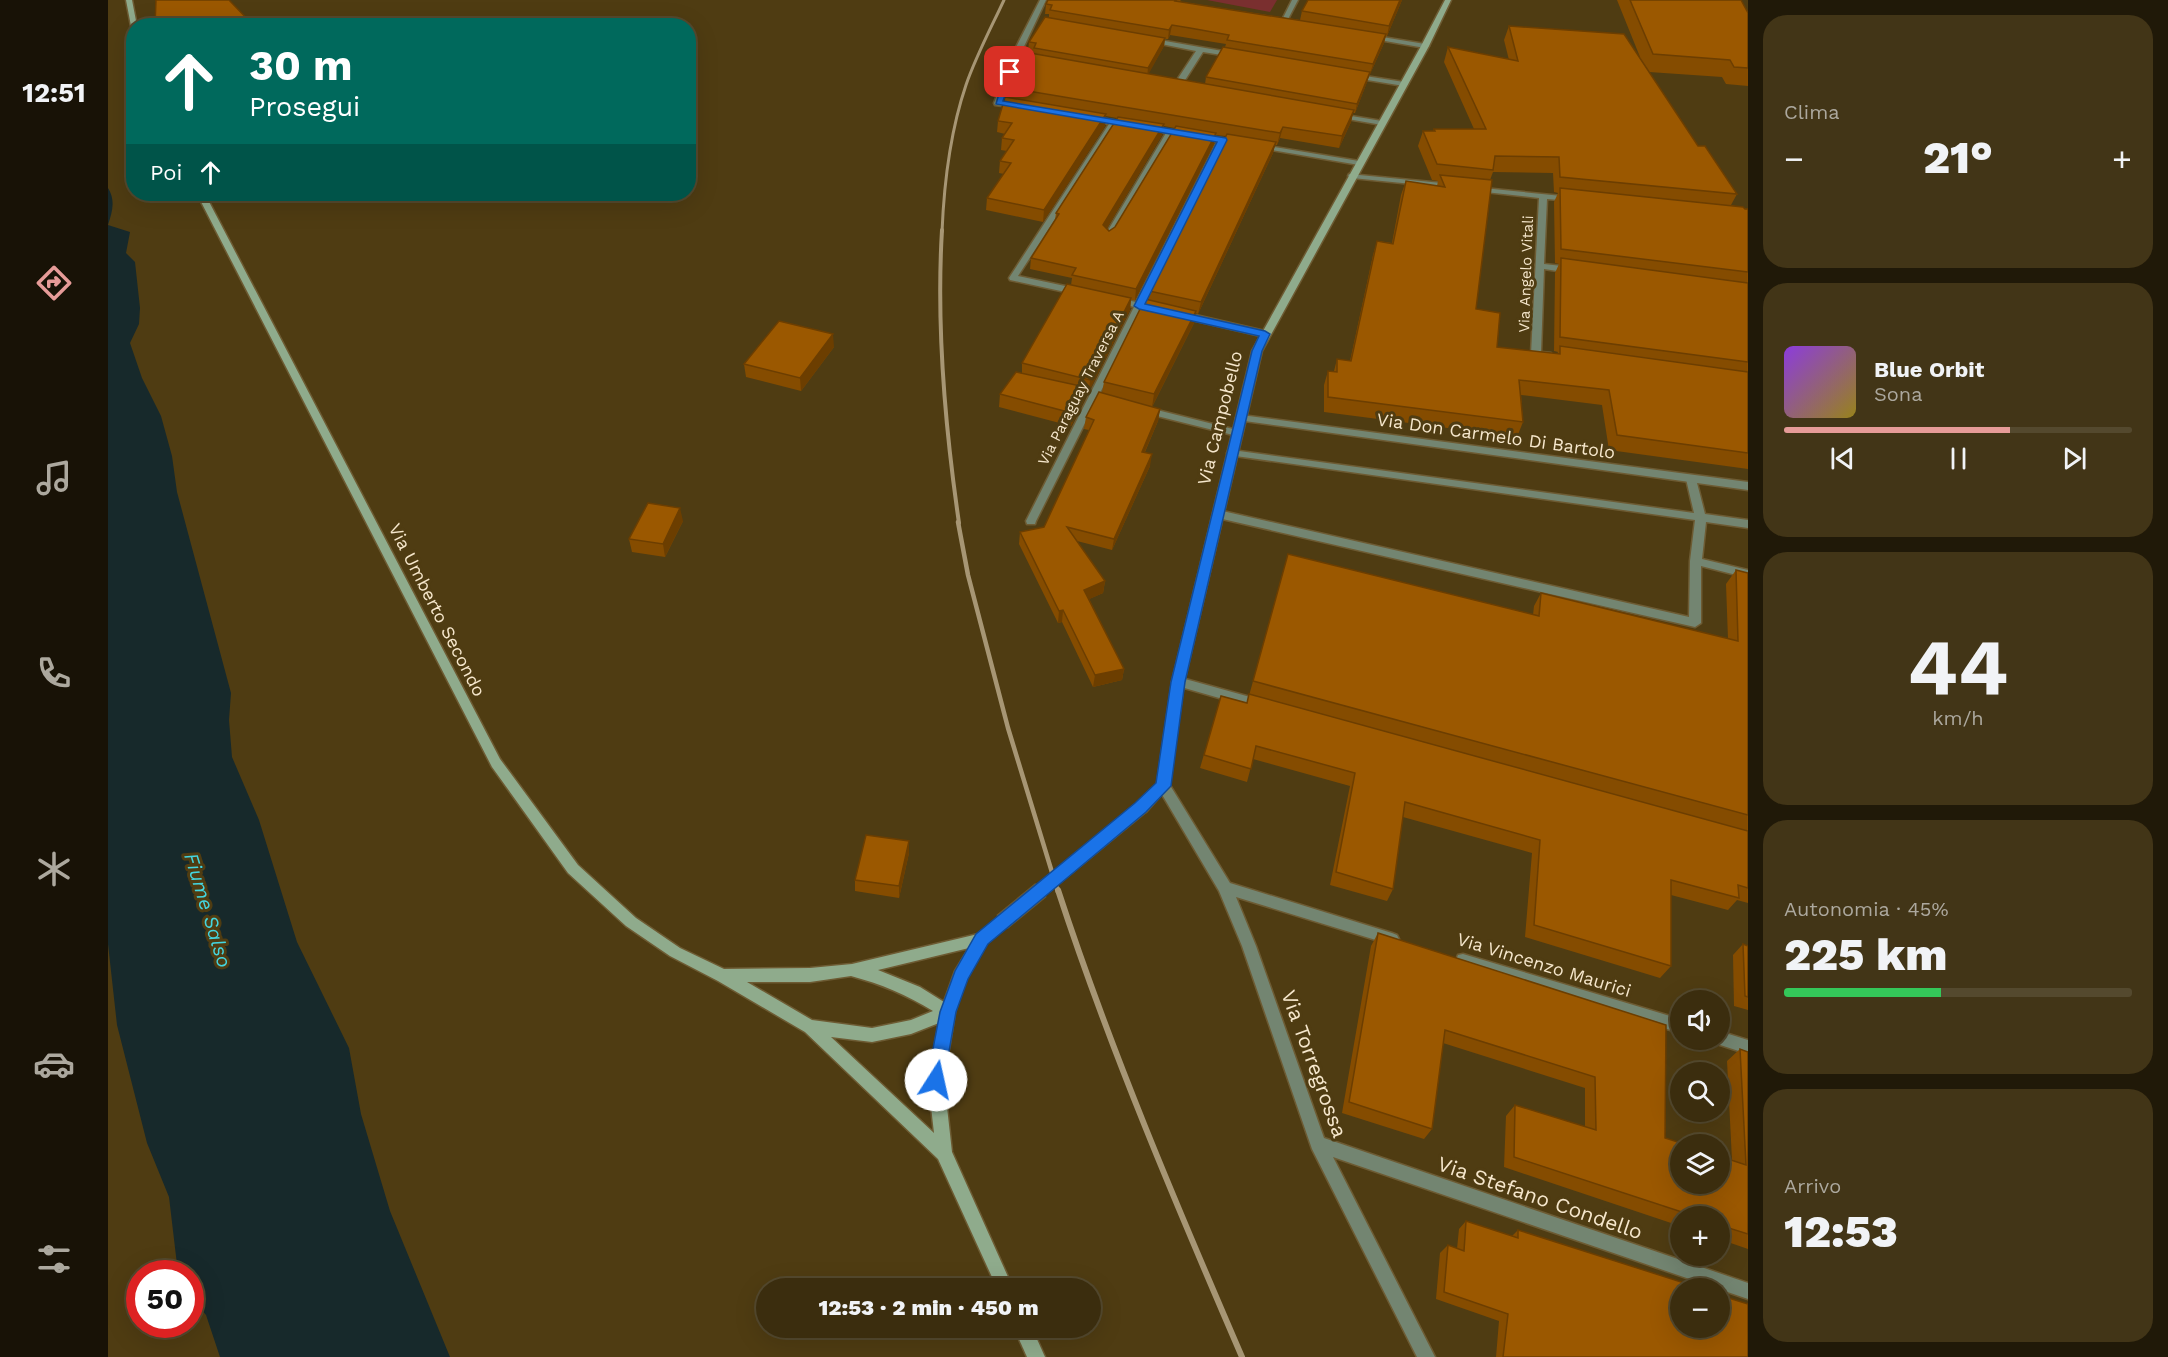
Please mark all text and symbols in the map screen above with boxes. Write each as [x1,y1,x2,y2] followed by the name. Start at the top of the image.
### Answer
[249,41,353,90] text: 30 m
[150,42,228,120] icon: ahead
[984,46,1035,97] pin
[993,55,1026,88] icon: arrive
[22,77,86,109] text: 12:51
[249,91,360,123] text: Prosegui
[1784,100,1840,124] text: Clima
[1923,131,1993,184] text: 21°
[1784,139,1804,178] text: −
[2112,139,2132,178] text: +
[194,156,227,189] icon: ahead
[150,160,182,185] text: Poi
[1515,215,1537,333] street label: Via Angelo Vitali
[33,262,75,304] icon: directions
[1034,308,1128,468] street label: Via Paraguay Traversa A
[1193,349,1246,487] street label: Via Campobello
[1874,357,1984,382] text: Blue Orbit
[1874,382,1923,406] text: Sona
[1376,408,1617,463] street label: Via Don Carmelo Di Bartolo
[1826,442,1859,475] icon: previous
[1942,442,1975,475] icon: pause
[2058,442,2091,475] icon: next
[33,457,75,499] icon: music
[385,520,490,700] street label: Via Umberto Secondo
[1908,621,2008,713] text: 44
[33,652,75,694] icon: phone
[1932,706,1984,730] text: km/h
[33,848,75,890] icon: climate
[179,850,237,970] water label: Fiume Salso
[1784,897,1949,921] text: Autonomia · 45%
[1455,928,1634,1001] street label: Via Vincenzo Maurici
[1784,928,1947,981] text: 225 km
[1276,987,1353,1141] street label: Via Torregrossa
[1670,990,1730,1338] map controls
[1670,990,1730,1050] button: sound
[33,1043,75,1085] icon: car
[904,1048,968,1112] position arrow
[1670,1062,1730,1122] button: search
[1670,1134,1730,1194] button: layers
[1434,1151,1646,1244] street label: Via Stefano Condello
[1784,1174,1841,1198] text: Arrivo
[1784,1205,1898,1258] text: 12:53
[1670,1206,1730,1266] button: +
[33,1238,75,1280] icon: filters
[126,1260,204,1338] speed limit sign: 50
[1670,1278,1730,1338] button: −
[818,1295,1039,1320] text: 12:53 · 2 min · 450 m

